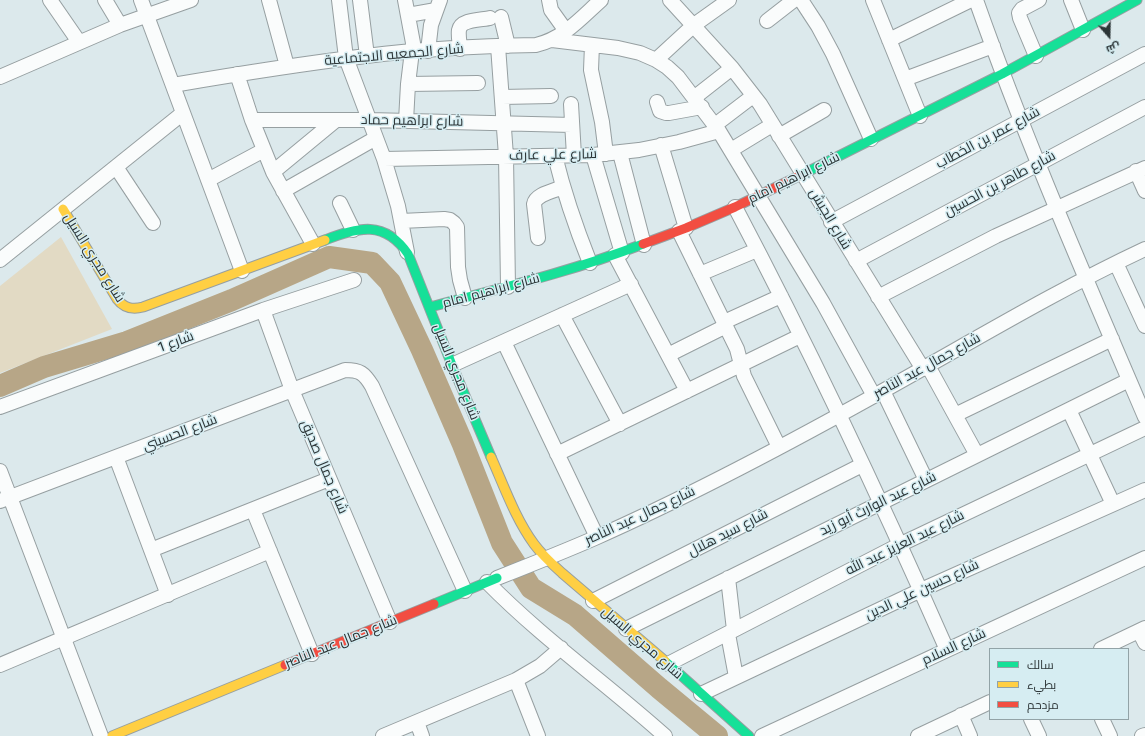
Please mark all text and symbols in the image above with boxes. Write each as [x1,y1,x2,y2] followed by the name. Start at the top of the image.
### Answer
[1089,16,1129,56] north arrow
[1104,39,1122,56] text: ش
[324,41,464,69] street label: شارع الجمعيه الاجتماعية
[933,103,1043,173] street label: شارع عمر بن الخطاب
[361,112,463,130] street label: شارع ابراهيم حماد
[509,146,597,164] street label: شارع علي عارف
[941,148,1059,220] street label: شارع طاهر بن الحسين
[745,149,843,207] street label: شارع ابراهيم امام
[805,185,855,253] street label: شارع الجيش
[60,210,128,306] street label: شارع مجري السيل
[440,270,542,312] street label: شارع ابراهيم امام
[429,321,483,423] street label: شارع مجري السيل
[156,328,196,356] street label: شارع 1
[871,330,983,402] street label: شارع جمال عبد الناصر
[140,411,220,455] street label: شارع الحسيني
[297,417,351,517] street label: شارع جمال صديق
[817,468,939,540] street label: شارع عبد الوارث أبو زيد
[582,483,698,549] street label: شارع جمال عبد الناصر
[685,506,771,560] street label: شارع سيد هلال
[843,507,967,579] street label: شارع عبد العزيز عبد الله
[862,556,982,624] street label: شارع حسين علي الدين
[598,603,686,683] street label: شارع مجري السيل
[282,612,400,672] street label: شارع جمال عبد الناصر
[919,625,989,669] street label: شارع السلام
[989,648,1129,720] legend
[1027,658,1054,672] text: سالك
[1027,678,1056,692] text: بطيء
[1027,698,1059,712] text: مزدحم

